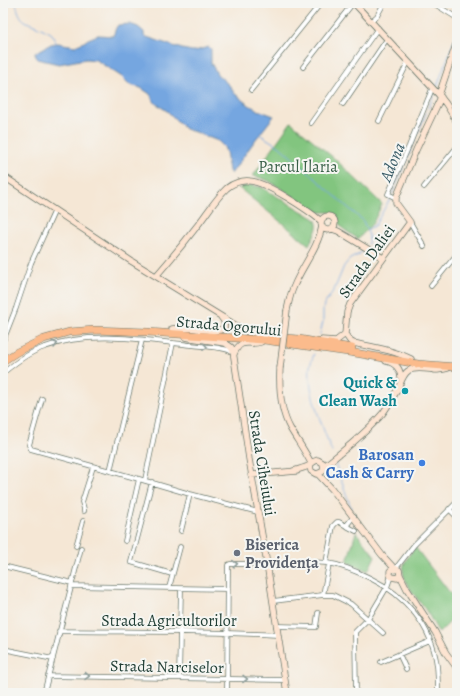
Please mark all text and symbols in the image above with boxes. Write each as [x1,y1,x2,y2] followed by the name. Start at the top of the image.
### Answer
[374,139,411,186] water label: Adona
[258,156,338,178] park label: Parcul Ilaria
[333,220,400,303] street label: Strada Daliei
[175,310,282,342] street label: Strada Ogorului
[51,340,58,349] one-way arrow
[202,342,208,351] one-way arrow
[319,372,398,412] place label: Quick & Clean Wash
[400,386,410,396] marker: Quick & Clean Wash
[243,409,281,518] street label: Strada Ciheiului
[326,444,415,484] place label: Barosan Cash & Carry
[417,458,427,468] marker: Barosan Cash & Carry
[245,534,319,574] place label: Biserica Providența
[232,548,242,558] marker: Biserica Providența
[232,560,239,569] one-way arrow
[101,610,237,632] street label: Strada Agricultorilor
[110,655,224,679] street label: Strada Narciselor
[84,672,90,681] one-way arrow
[242,675,248,683] one-way arrow

